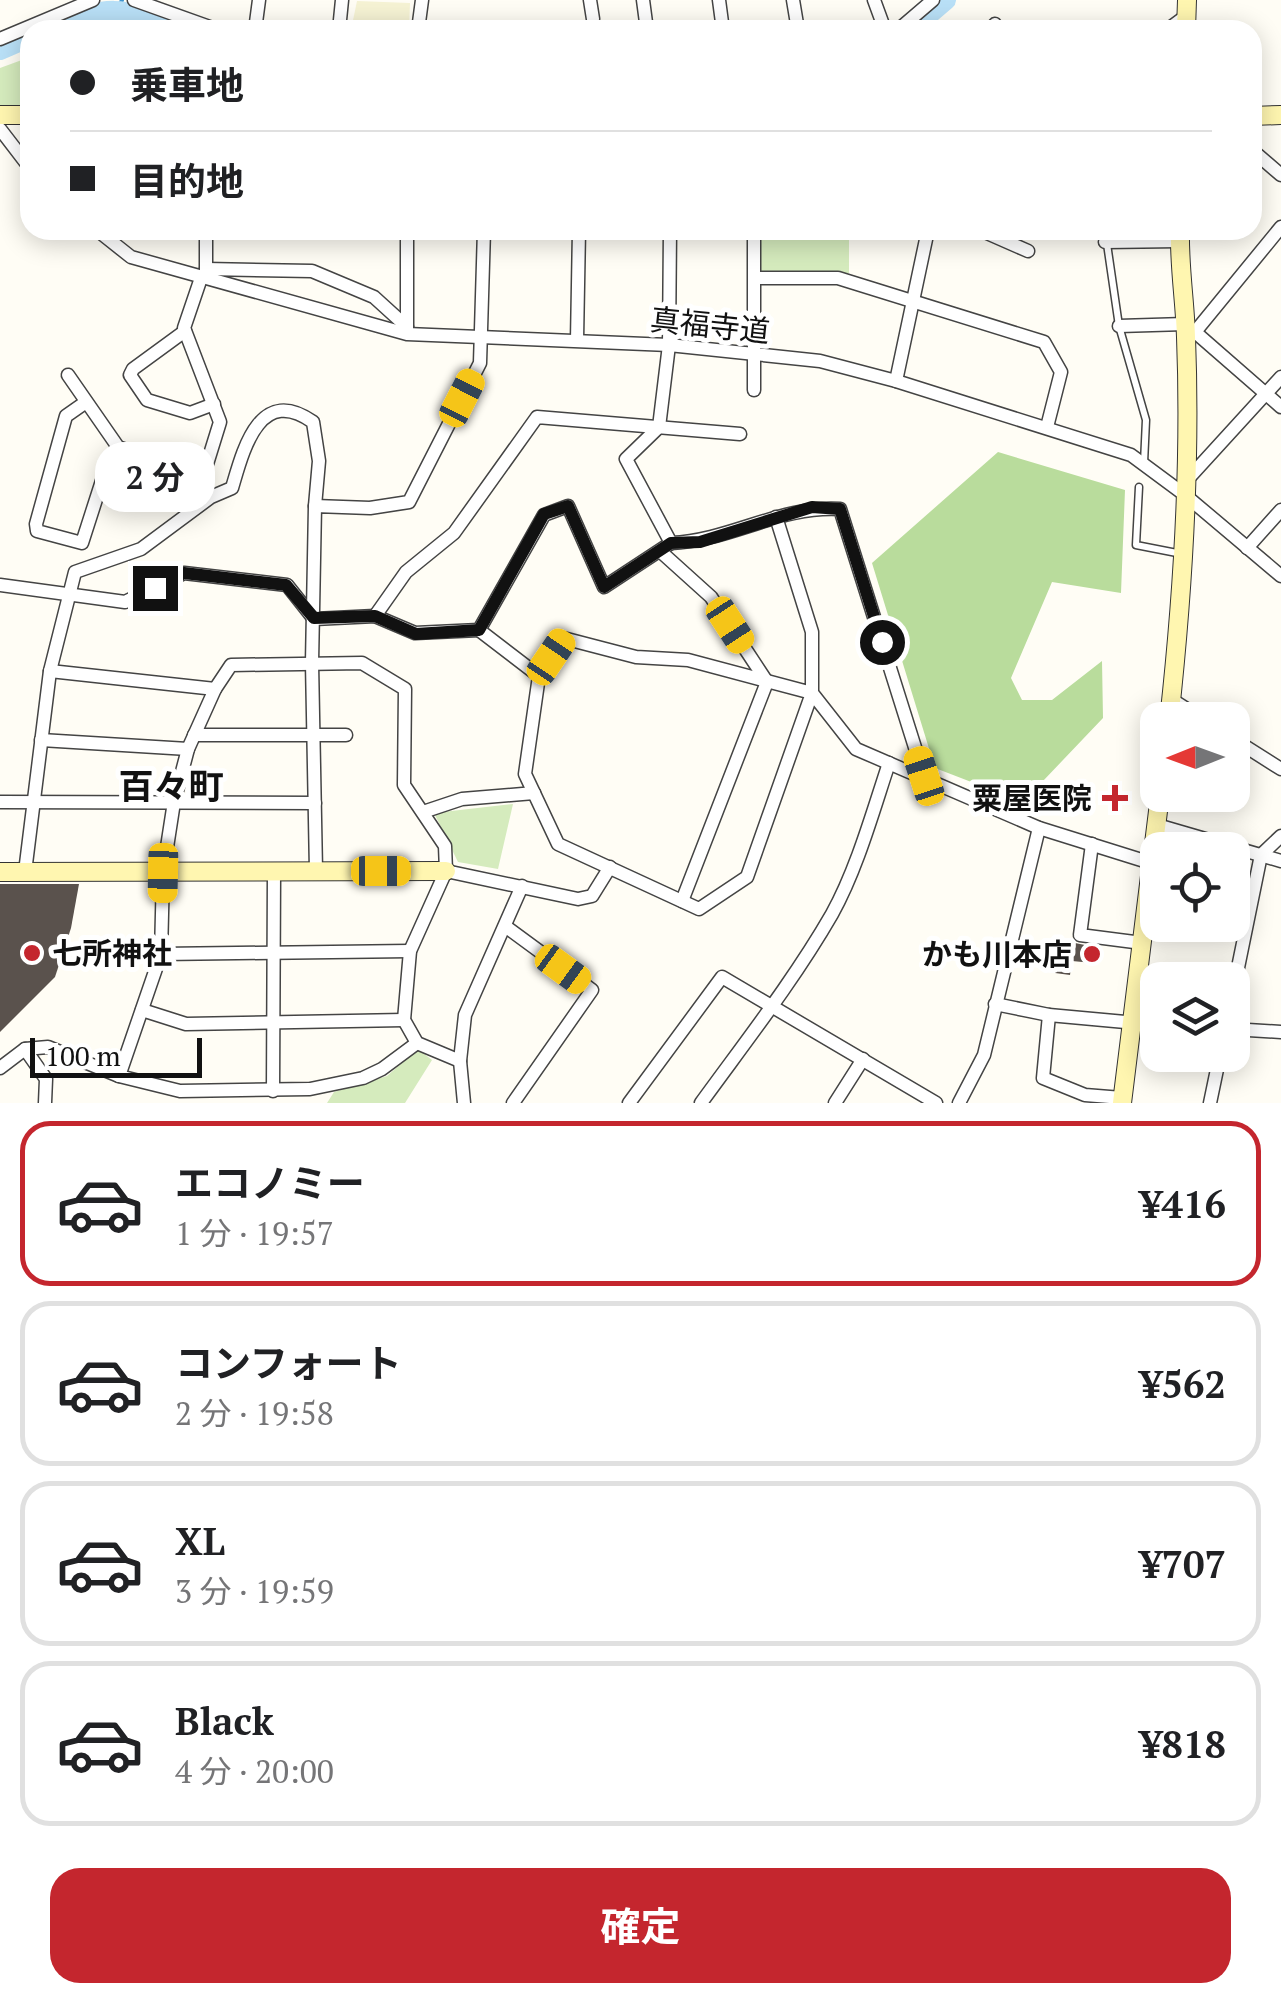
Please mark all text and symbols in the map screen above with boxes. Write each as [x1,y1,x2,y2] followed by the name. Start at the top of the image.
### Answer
[130,60,244,110] text: 乗車地
[130,156,244,206] text: 目的地
[648,299,772,351] street label: 真福寺道
[435,364,489,432] car
[95,443,215,513] callout: 2 分
[126,456,184,498] text: 2 分
[133,566,178,611] route end
[701,592,759,658] car
[860,620,905,665] route start
[522,624,580,690] car
[1140,702,1250,812] north arrow
[1140,702,1250,1072] map controls
[900,743,948,809] car
[118,763,224,809] district label: 百々町
[972,778,1092,818] place label: 粟屋医院
[1102,785,1128,811] marker: 粟屋医院
[1140,832,1250,942] button: locate
[147,843,179,903] car
[351,856,411,886] car
[52,933,172,973] place label: 七所神社
[922,934,1072,974] place label: かも川本店
[530,939,596,999] car
[21,942,43,964] marker: 七所神社
[1081,943,1103,965] marker: かも川本店
[1140,962,1250,1072] button: layers
[30,1033,202,1078] scale bar
[45,1037,121,1074] text: 100 m
[175,1158,365,1208] text: エコノミー
[55,1159,145,1249] icon: car
[1140,1179,1226,1229] text: ¥416
[175,1212,334,1254] text: 1 分 · 19:57
[175,1338,402,1388] text: コンフォート
[55,1339,145,1429] icon: car
[1140,1359,1226,1409] text: ¥562
[175,1392,334,1434] text: 2 分 · 19:58
[175,1516,225,1566] text: XL
[55,1519,145,1609] icon: car
[1140,1539,1226,1589] text: ¥707
[175,1570,334,1612] text: 3 分 · 19:59
[175,1696,274,1746] text: Black
[55,1699,145,1789] icon: car
[1140,1719,1226,1769] text: ¥818
[175,1750,334,1792] text: 4 分 · 20:00
[50,1868,1231,1983] button: 確定

